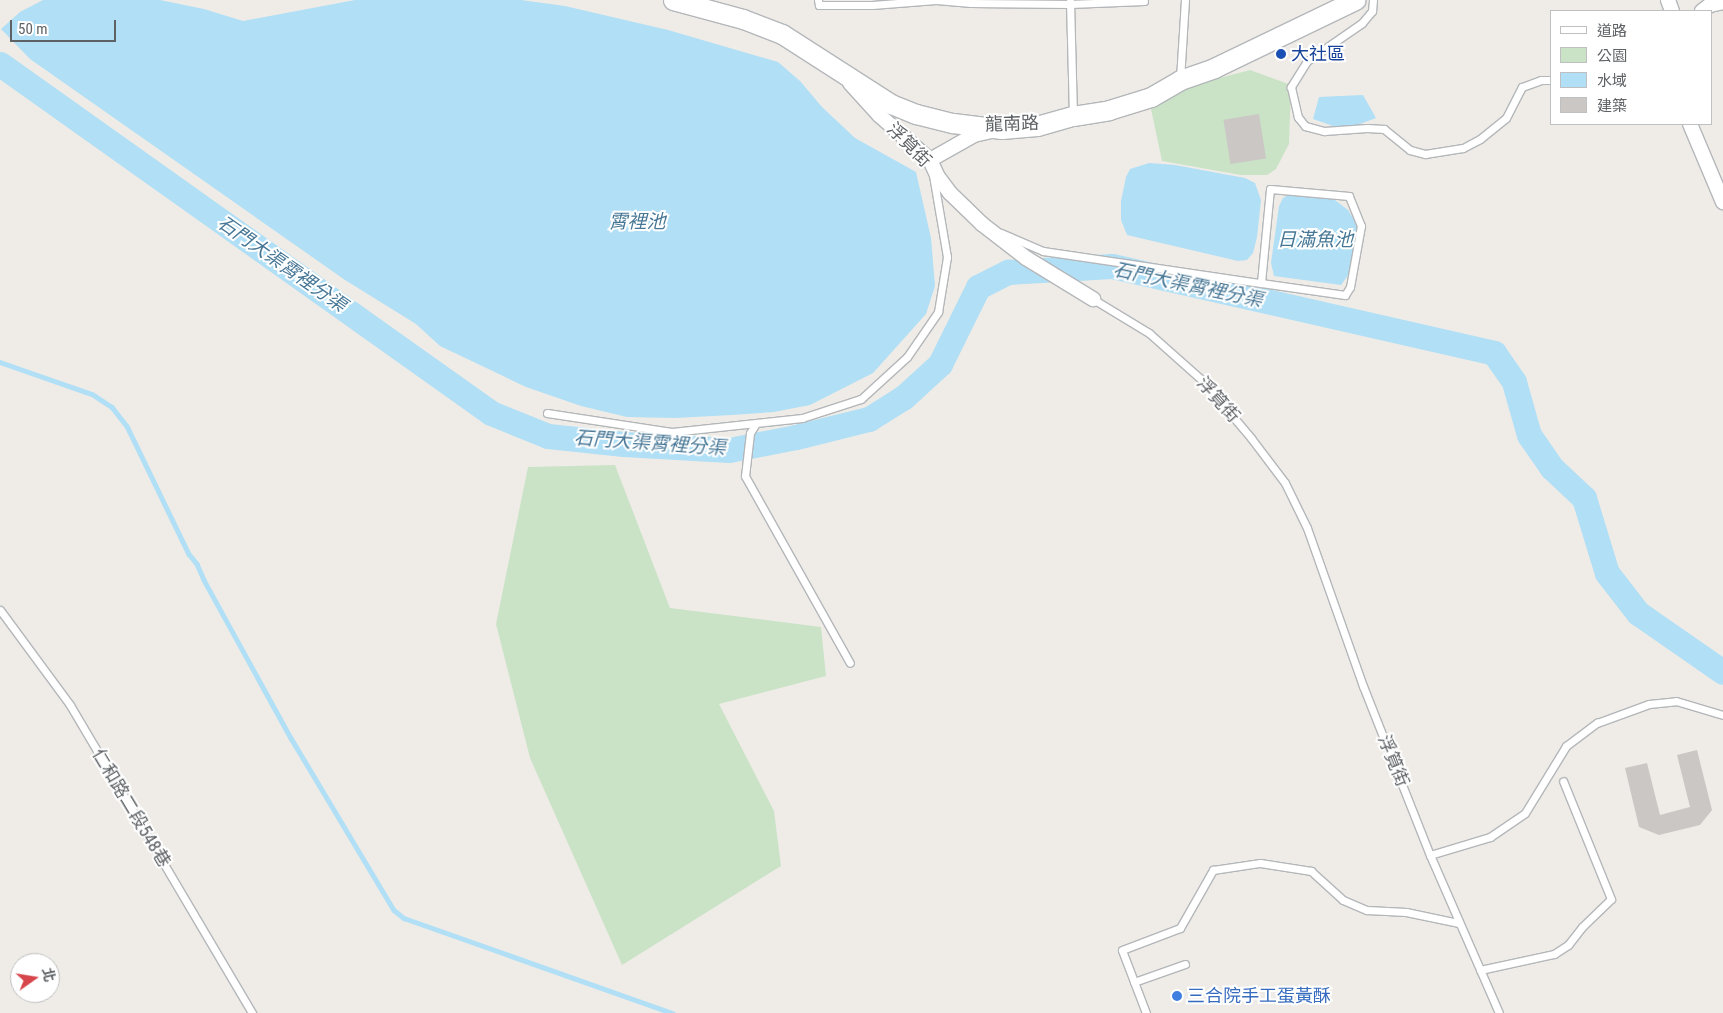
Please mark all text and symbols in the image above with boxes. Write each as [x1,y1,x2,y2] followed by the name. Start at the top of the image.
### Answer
[12,10,119,42] scale bar
[1550,10,1713,125] legend
[18,20,48,38] text: 50 m
[1597,22,1627,40] text: 道路
[1291,43,1345,65] place label: 大社區
[1597,47,1627,65] text: 公園
[1275,48,1287,60] marker: 大社區
[1597,72,1627,90] text: 水域
[1597,97,1627,115] text: 建築
[985,112,1039,136] street label: 龍南路
[882,118,936,172] street label: 浮筧街
[213,211,351,317] water label: 石門大渠霄裡分渠
[609,211,665,233] water label: 霄裡池
[1277,229,1353,251] water label: 日滿魚池
[1111,258,1265,312] water label: 石門大渠霄裡分渠
[1192,373,1244,427] street label: 浮筧街
[573,426,727,460] water label: 石門大渠霄裡分渠
[1373,732,1413,790] street label: 浮筧街
[87,745,175,871] street label: 仁和路二段548巷
[10,953,60,1003] north arrow
[39,966,58,983] text: 北
[1187,985,1331,1007] place label: 三合院手工蛋黃酥
[1171,990,1183,1002] marker: 三合院手工蛋黃酥

